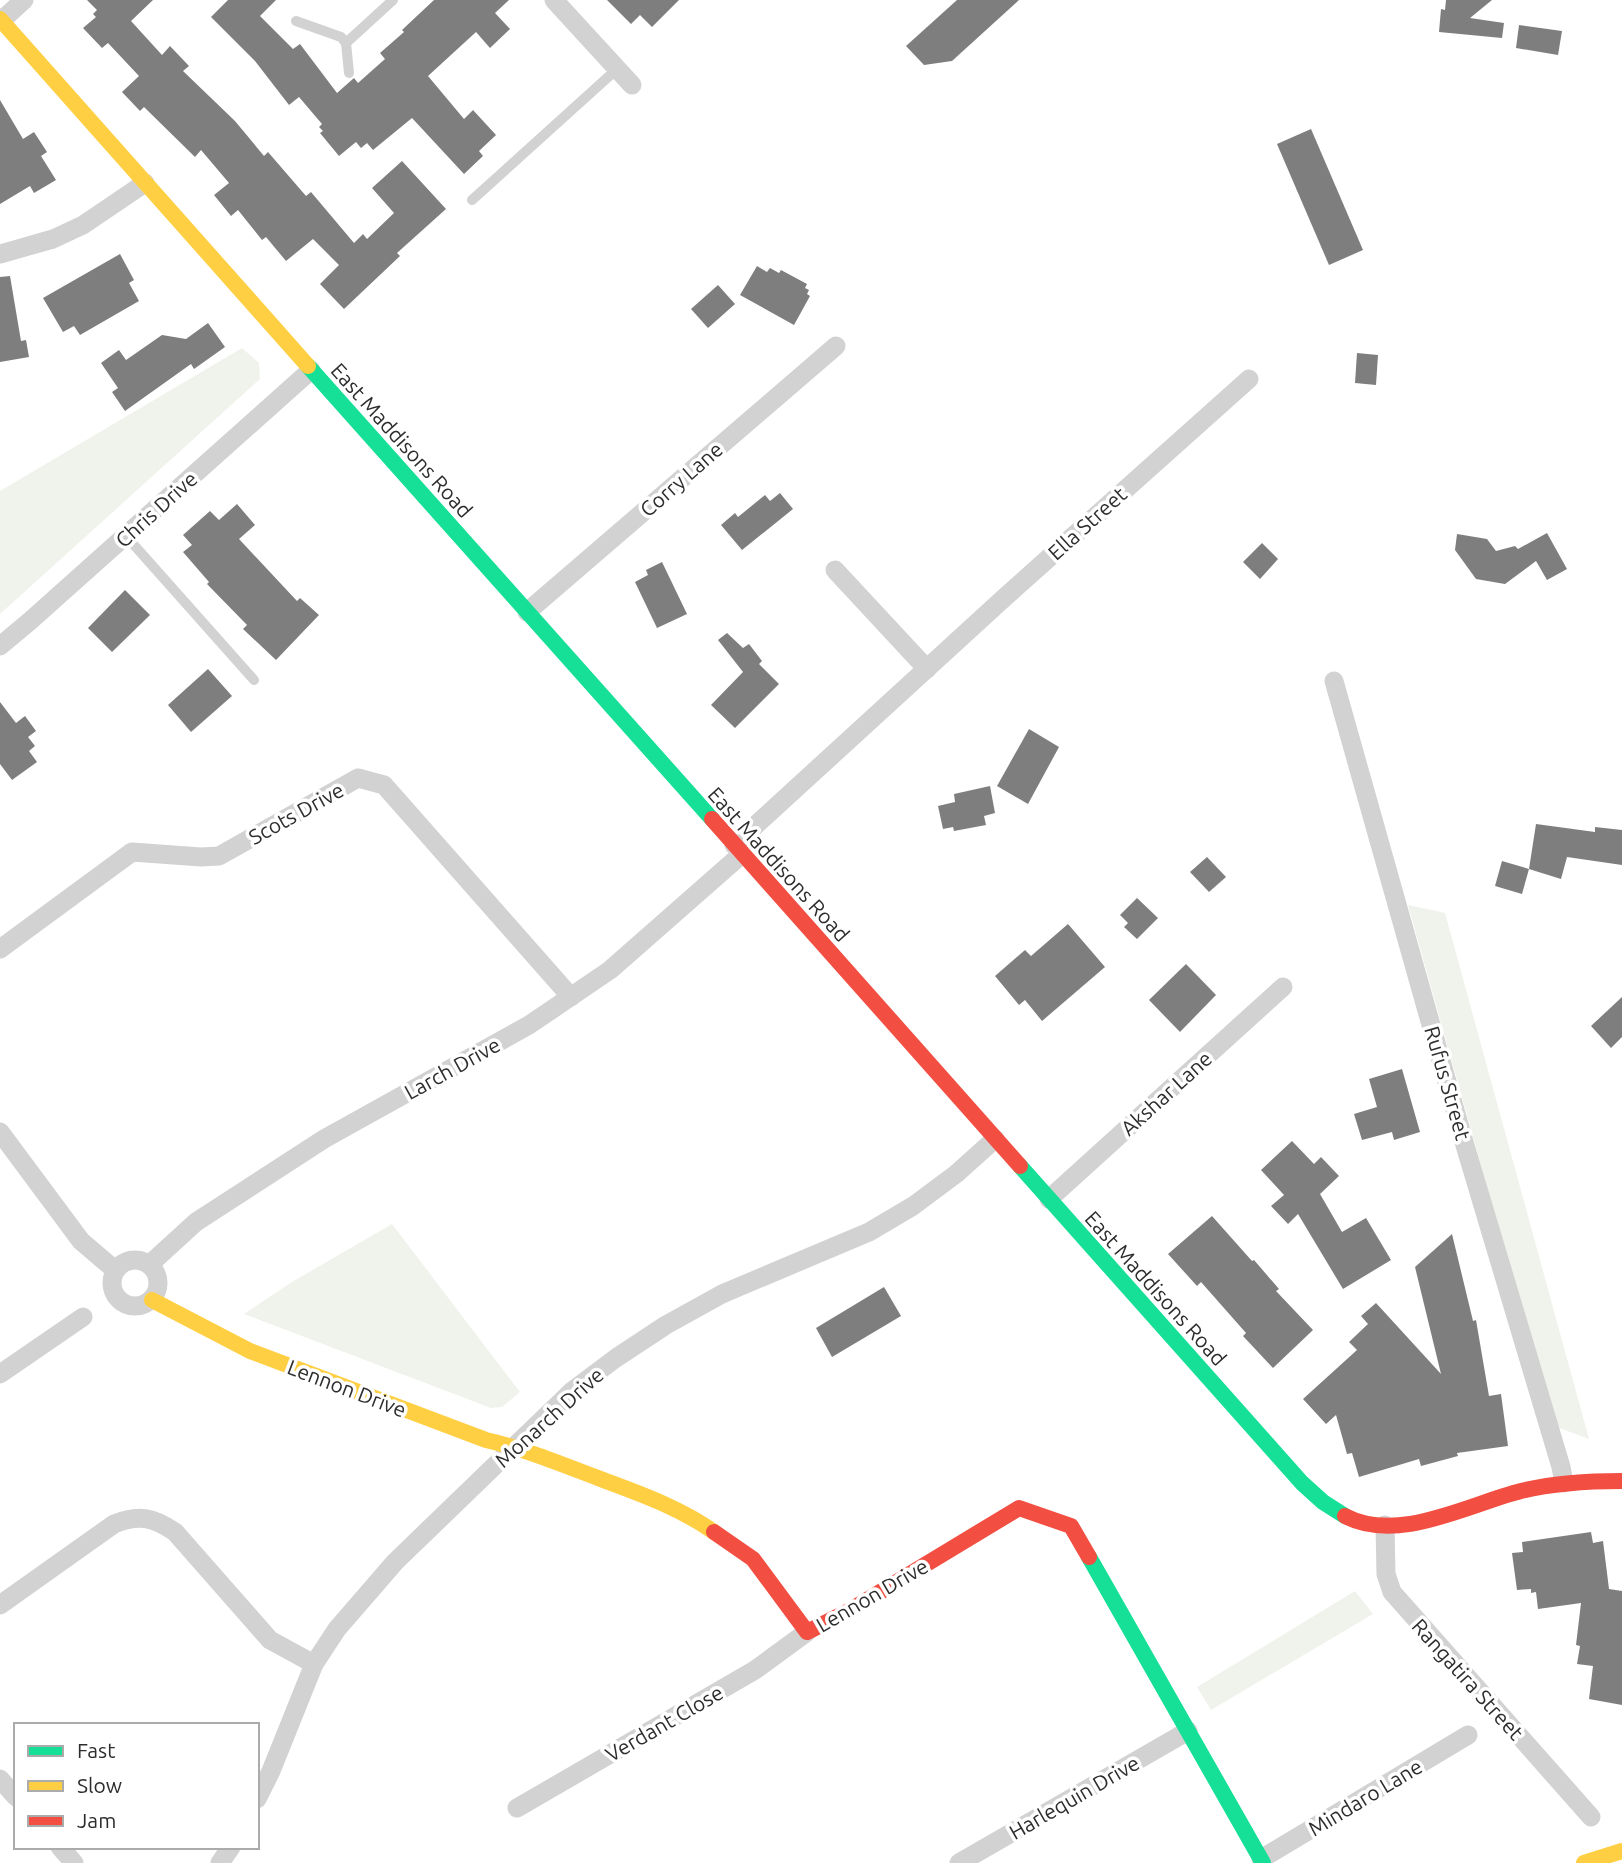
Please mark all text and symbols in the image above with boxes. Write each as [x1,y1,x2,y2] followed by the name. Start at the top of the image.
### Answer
[326,358,478,522] street label: East Maddisons Road
[635,437,727,521] street label: Corry Lane
[110,466,202,552] street label: Chris Drive
[1043,482,1131,564] street label: Ella Street
[244,777,348,849] street label: Scots Drive
[703,782,855,946] street label: East Maddisons Road
[1420,1023,1476,1143] street label: Rufus Street
[400,1032,504,1104] street label: Larch Drive
[1116,1046,1216,1140] street label: Akshar Lane
[1080,1206,1232,1370] street label: East Maddisons Road
[284,1354,410,1422] street label: Lennon Drive
[490,1362,608,1472] street label: Monarch Drive
[812,1553,932,1637] street label: Lennon Drive
[1407,1614,1529,1744] street label: Rangatira Street
[601,1680,727,1766] street label: Verdant Close
[14,1723,259,1849] legend
[77,1738,115,1762] text: Fast
[1005,1750,1143,1844] street label: Harlequin Drive
[1304,1754,1426,1840] street label: Mindaro Lane
[77,1773,122,1797] text: Slow
[77,1808,116,1832] text: Jam

